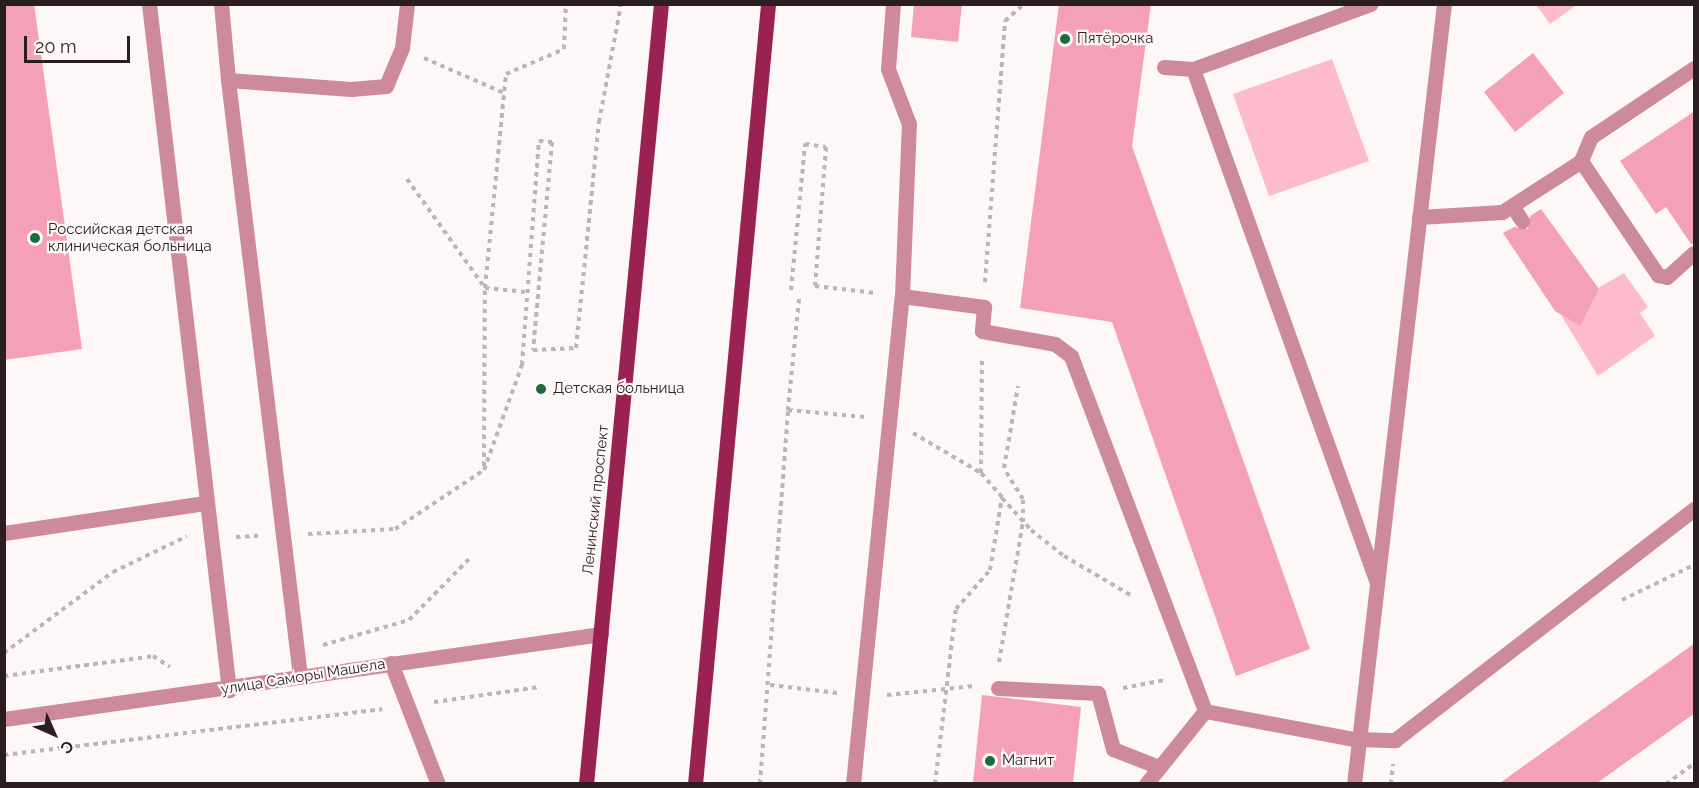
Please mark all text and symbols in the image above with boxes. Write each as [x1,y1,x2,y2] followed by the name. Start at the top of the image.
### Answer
[27,24,134,62] scale bar
[1077,30,1153,48] place label: Пятёрочка
[1058,32,1072,46] marker: Пятёрочка
[35,36,77,57] text: 20 m
[48,220,212,255] place label: Российская детская клиническая больница
[26,229,44,247] marker: Российская детская клиническая больница
[553,380,684,398] place label: Детская больница
[534,382,548,396] marker: Детская больница
[579,424,613,576] street label: Ленинский проспект
[220,655,386,699] street label: улица Саморы Машела
[24,704,84,764] north arrow
[56,736,78,758] text: С
[1002,752,1054,770] place label: Магнит
[983,754,997,768] marker: Магнит

